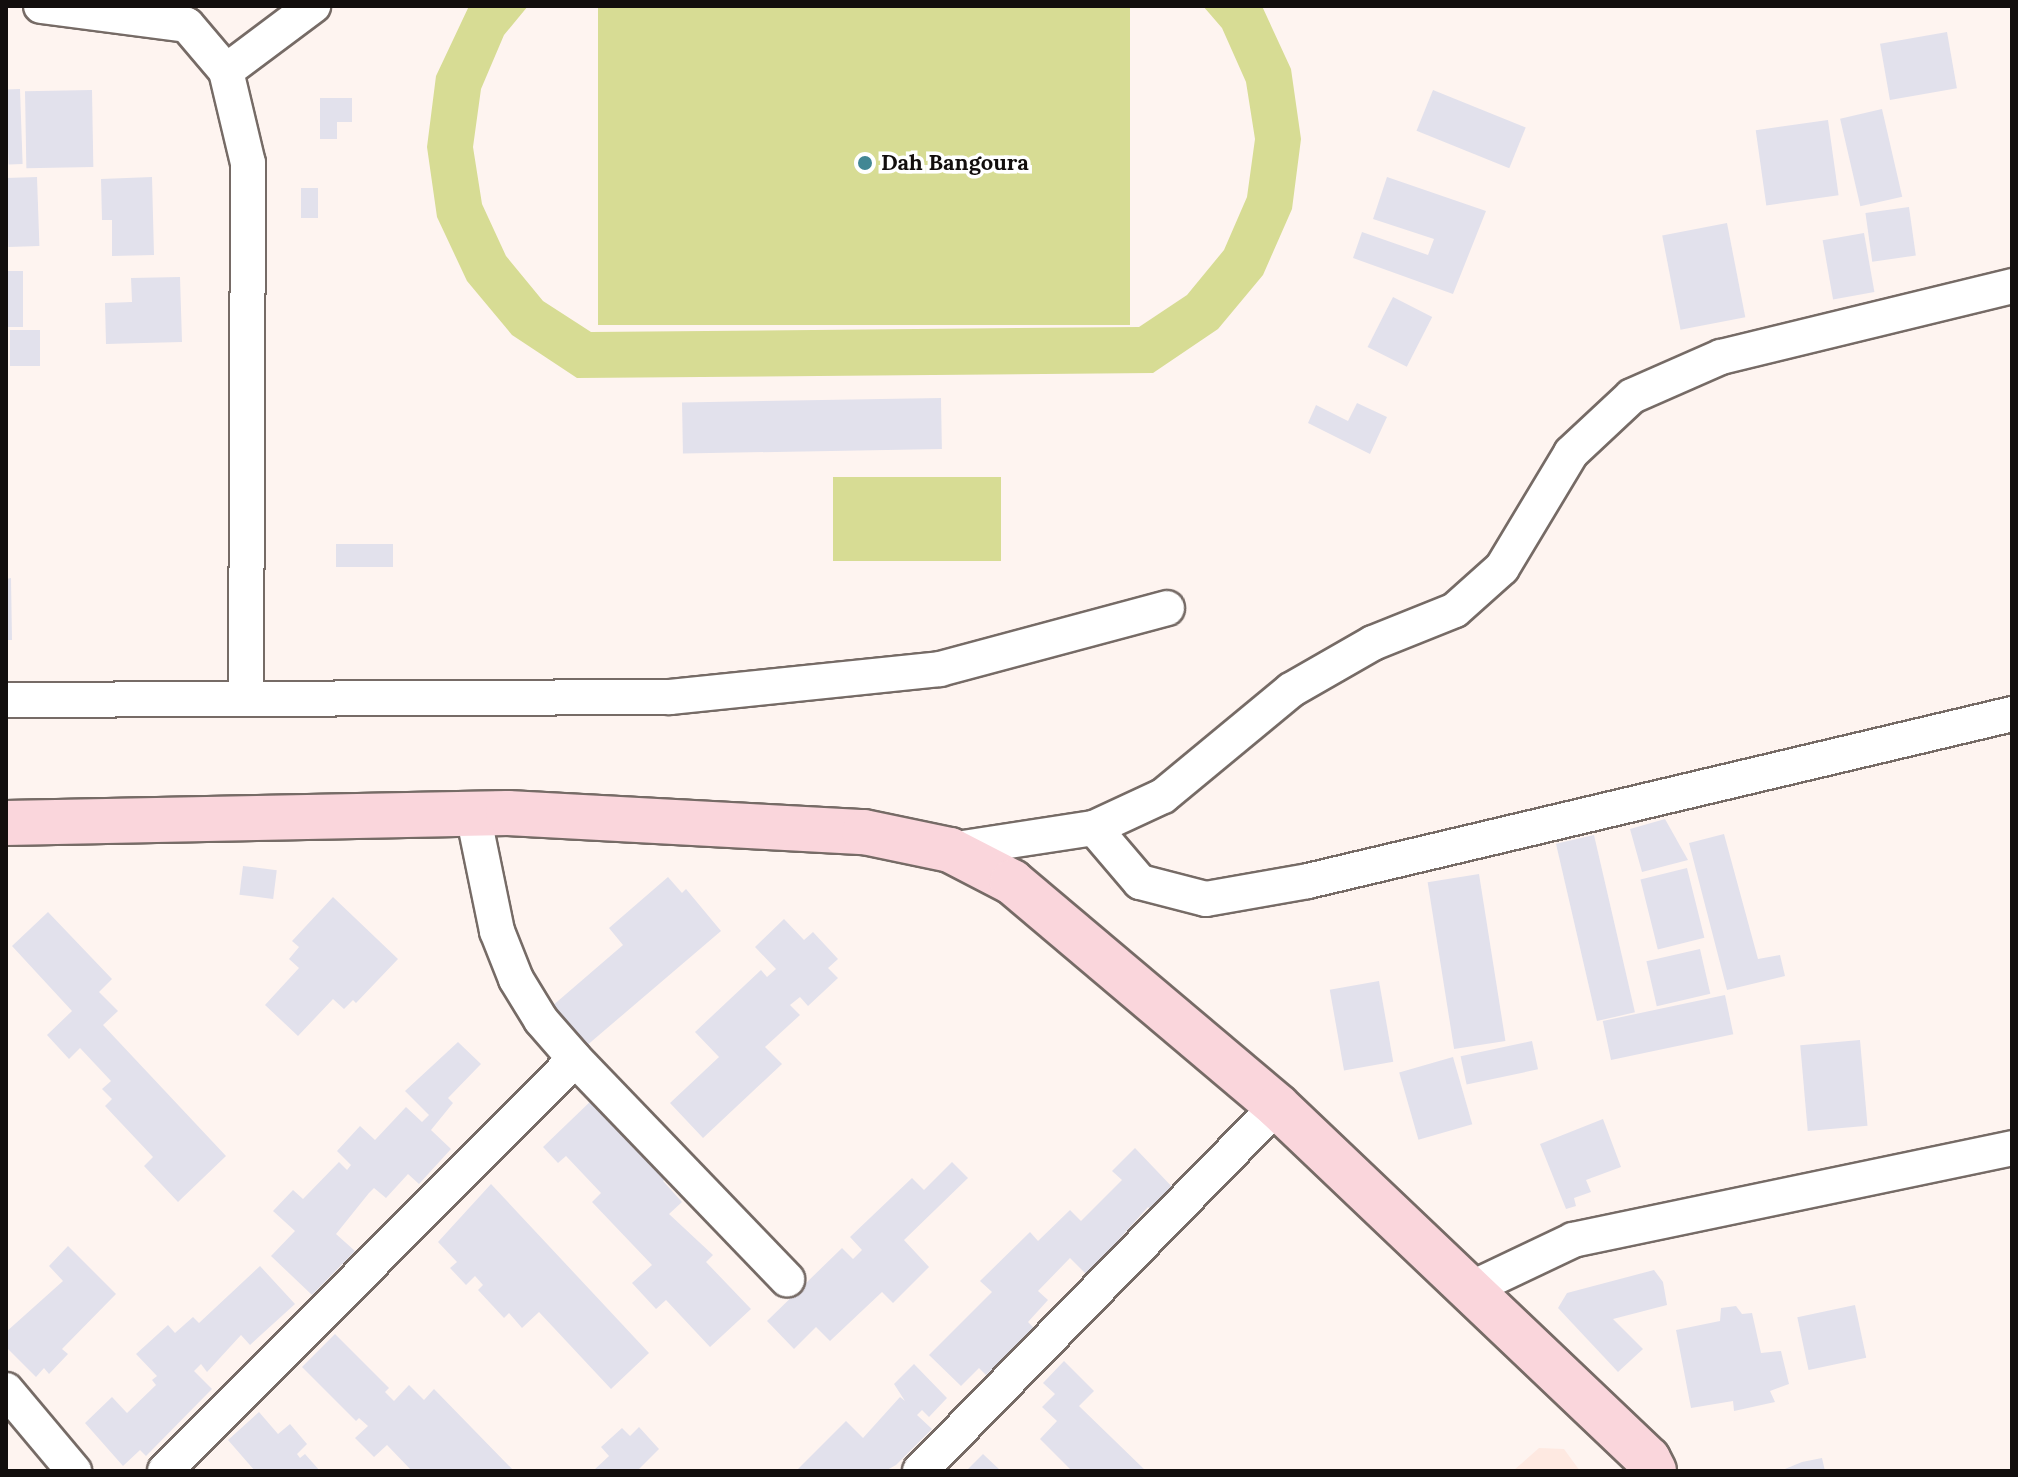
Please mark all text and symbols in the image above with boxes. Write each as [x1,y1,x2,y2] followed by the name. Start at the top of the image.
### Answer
[881,150,1029,176] place label: Dah Bangoura
[856,154,874,172] marker: Dah Bangoura

